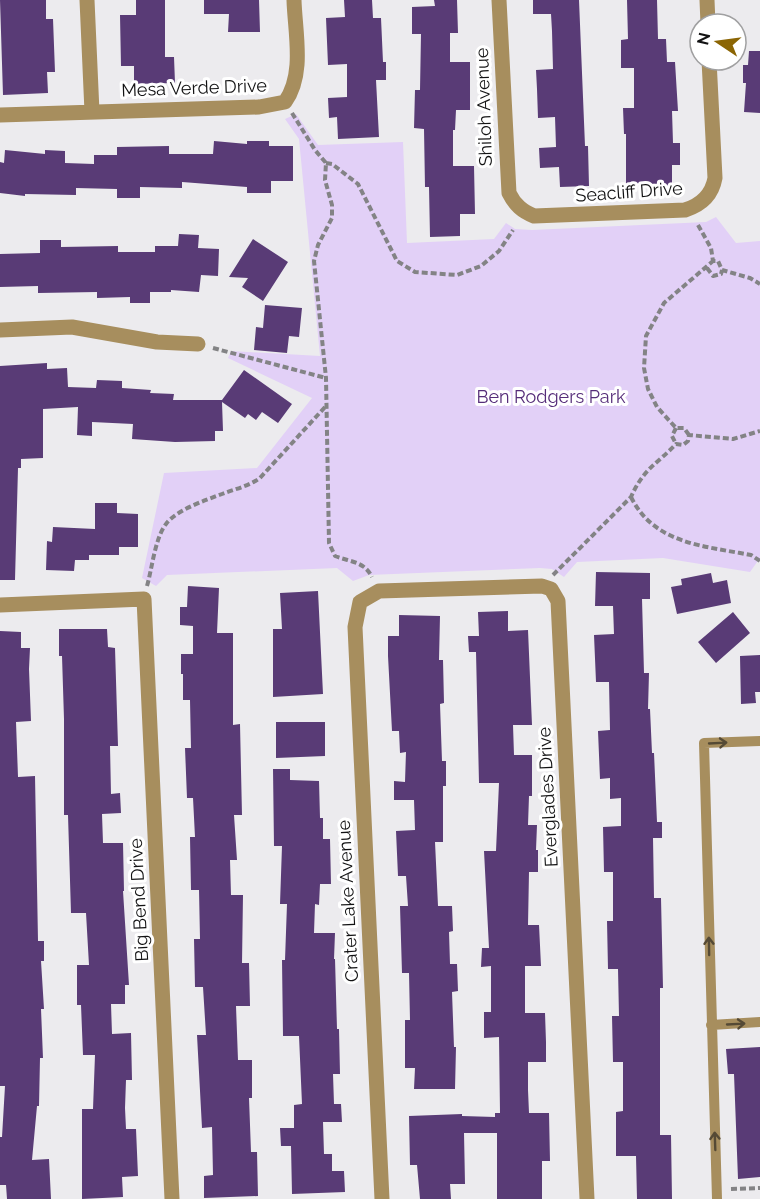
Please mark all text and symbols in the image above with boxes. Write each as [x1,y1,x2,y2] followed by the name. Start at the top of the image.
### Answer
[688,12,748,72] north arrow
[693,31,715,47] text: N
[471,47,496,167] street label: Shiloh Avenue
[121,74,268,101] street label: Mesa Verde Drive
[575,177,684,206] street label: Seacliff Drive
[476,386,626,407] park label: Ben Rodgers Park
[533,726,562,868] street label: Everglades Drive
[707,737,727,748] one-way arrow
[333,819,362,983] street label: Crater Lake Avenue
[125,837,152,962] street label: Big Bend Drive
[704,936,715,956] one-way arrow
[725,1018,745,1029] one-way arrow
[709,1131,721,1151] one-way arrow

